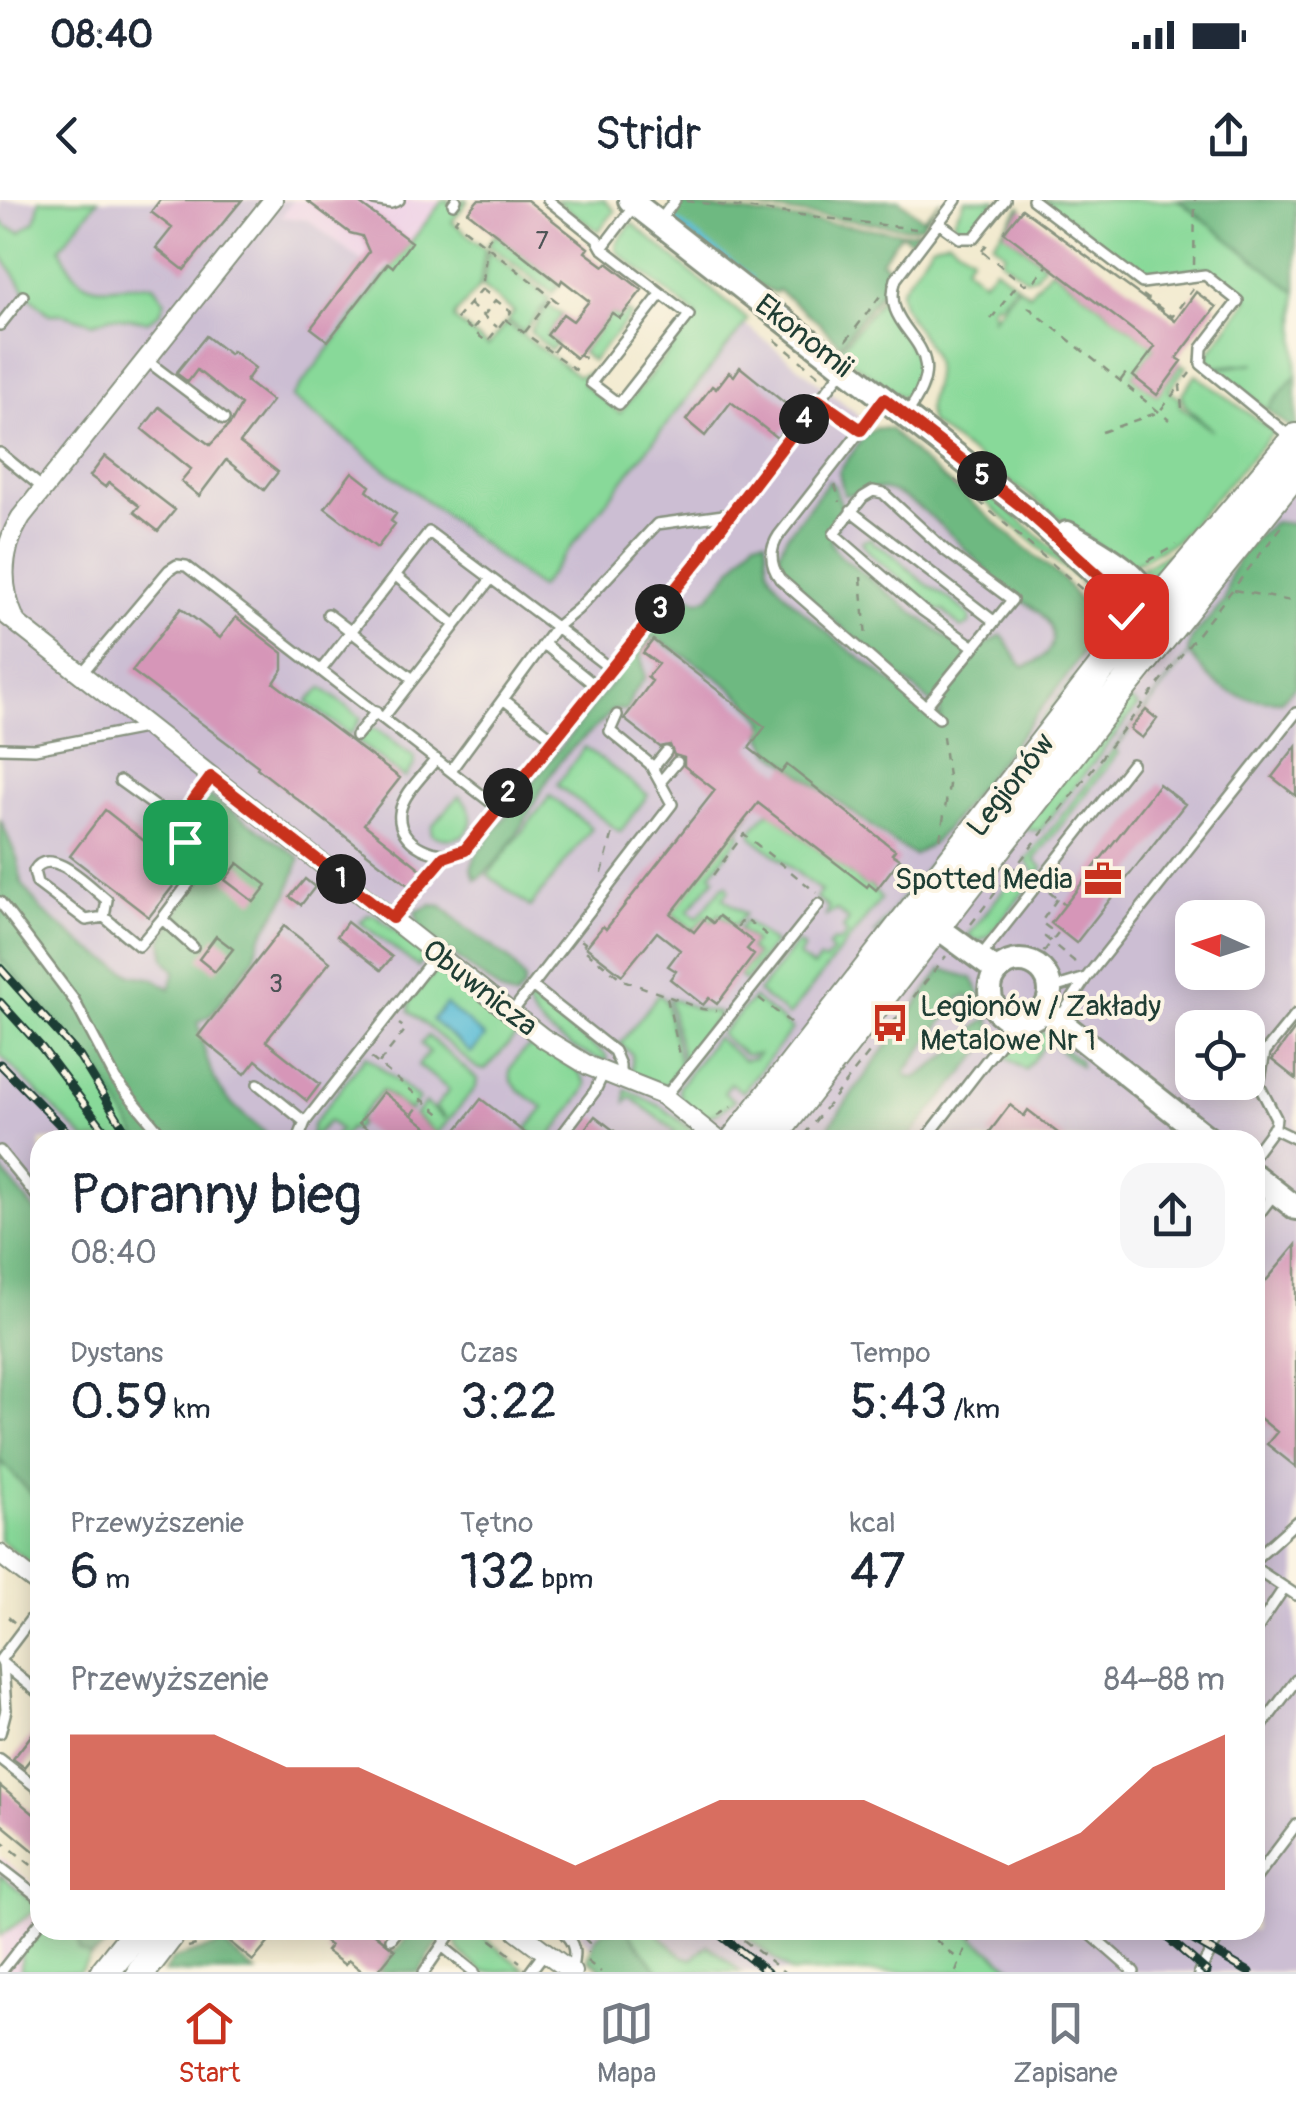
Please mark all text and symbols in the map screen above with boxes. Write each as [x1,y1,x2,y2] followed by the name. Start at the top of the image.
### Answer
[50,11,153,59] text: 08:40
[595,107,701,163] text: Stridr
[40,108,95,163] icon: back
[1201,108,1256,163] icon: share
[535,226,549,257] house number: 7
[748,286,860,386] street label: Ekonomii
[779,394,829,444] pin: 4
[796,401,812,436] text: 4
[957,451,1007,501] pin: 5
[974,458,990,493] text: 5
[1084,574,1169,659] pin
[635,584,685,634] pin: 3
[1099,589,1154,644] icon: check
[652,591,668,626] text: 3
[959,726,1063,844] street label: Legionów
[483,768,533,818] pin: 2
[500,775,516,810] text: 2
[143,800,228,885] pin
[158,815,213,870] icon: arrive
[316,854,366,904] pin: 1
[1082,858,1124,900] office icon: Spotted Media
[336,861,346,896] text: 1
[895,861,1073,898] place label: Spotted Media
[1175,900,1265,990] north arrow
[1175,900,1265,1100] map controls
[415,931,545,1045] street label: Obuwnicza
[269,969,283,1000] house number: 3
[920,988,1161,1059] place label: Legionów / Zakłady Metalowe Nr 1
[869,1002,911,1044] bus stop icon: Legionów / Zakłady Metalowe Nr 1
[1175,1010,1265,1100] button: locate
[70,1161,362,1230] text: Poranny bieg
[1120,1163,1225,1268] button: share
[70,1233,157,1273] text: 08:40
[70,1336,163,1371] text: Dystans
[460,1336,517,1371] text: Czas
[850,1336,931,1371] text: Tempo
[70,1371,168,1434] text: 0.59
[460,1371,557,1434] text: 3:22
[850,1371,947,1434] text: 5:43
[168,1392,211,1427] text: km
[947,1392,1000,1427] text: /km
[70,1506,244,1541] text: Przewyższenie
[460,1506,533,1541] text: Tętno
[850,1506,896,1541] text: kcal
[70,1541,99,1604] text: 6
[460,1541,535,1604] text: 132
[850,1541,905,1604] text: 47
[99,1562,130,1597] text: m
[535,1562,593,1597] text: bpm
[70,1660,269,1700] text: Przewyższenie
[1104,1660,1225,1700] text: 84–88 m
[178,1996,240,2091] tab: Start
[597,1996,656,2091] tab: Mapa
[1013,1996,1118,2091] tab: Zapisane

